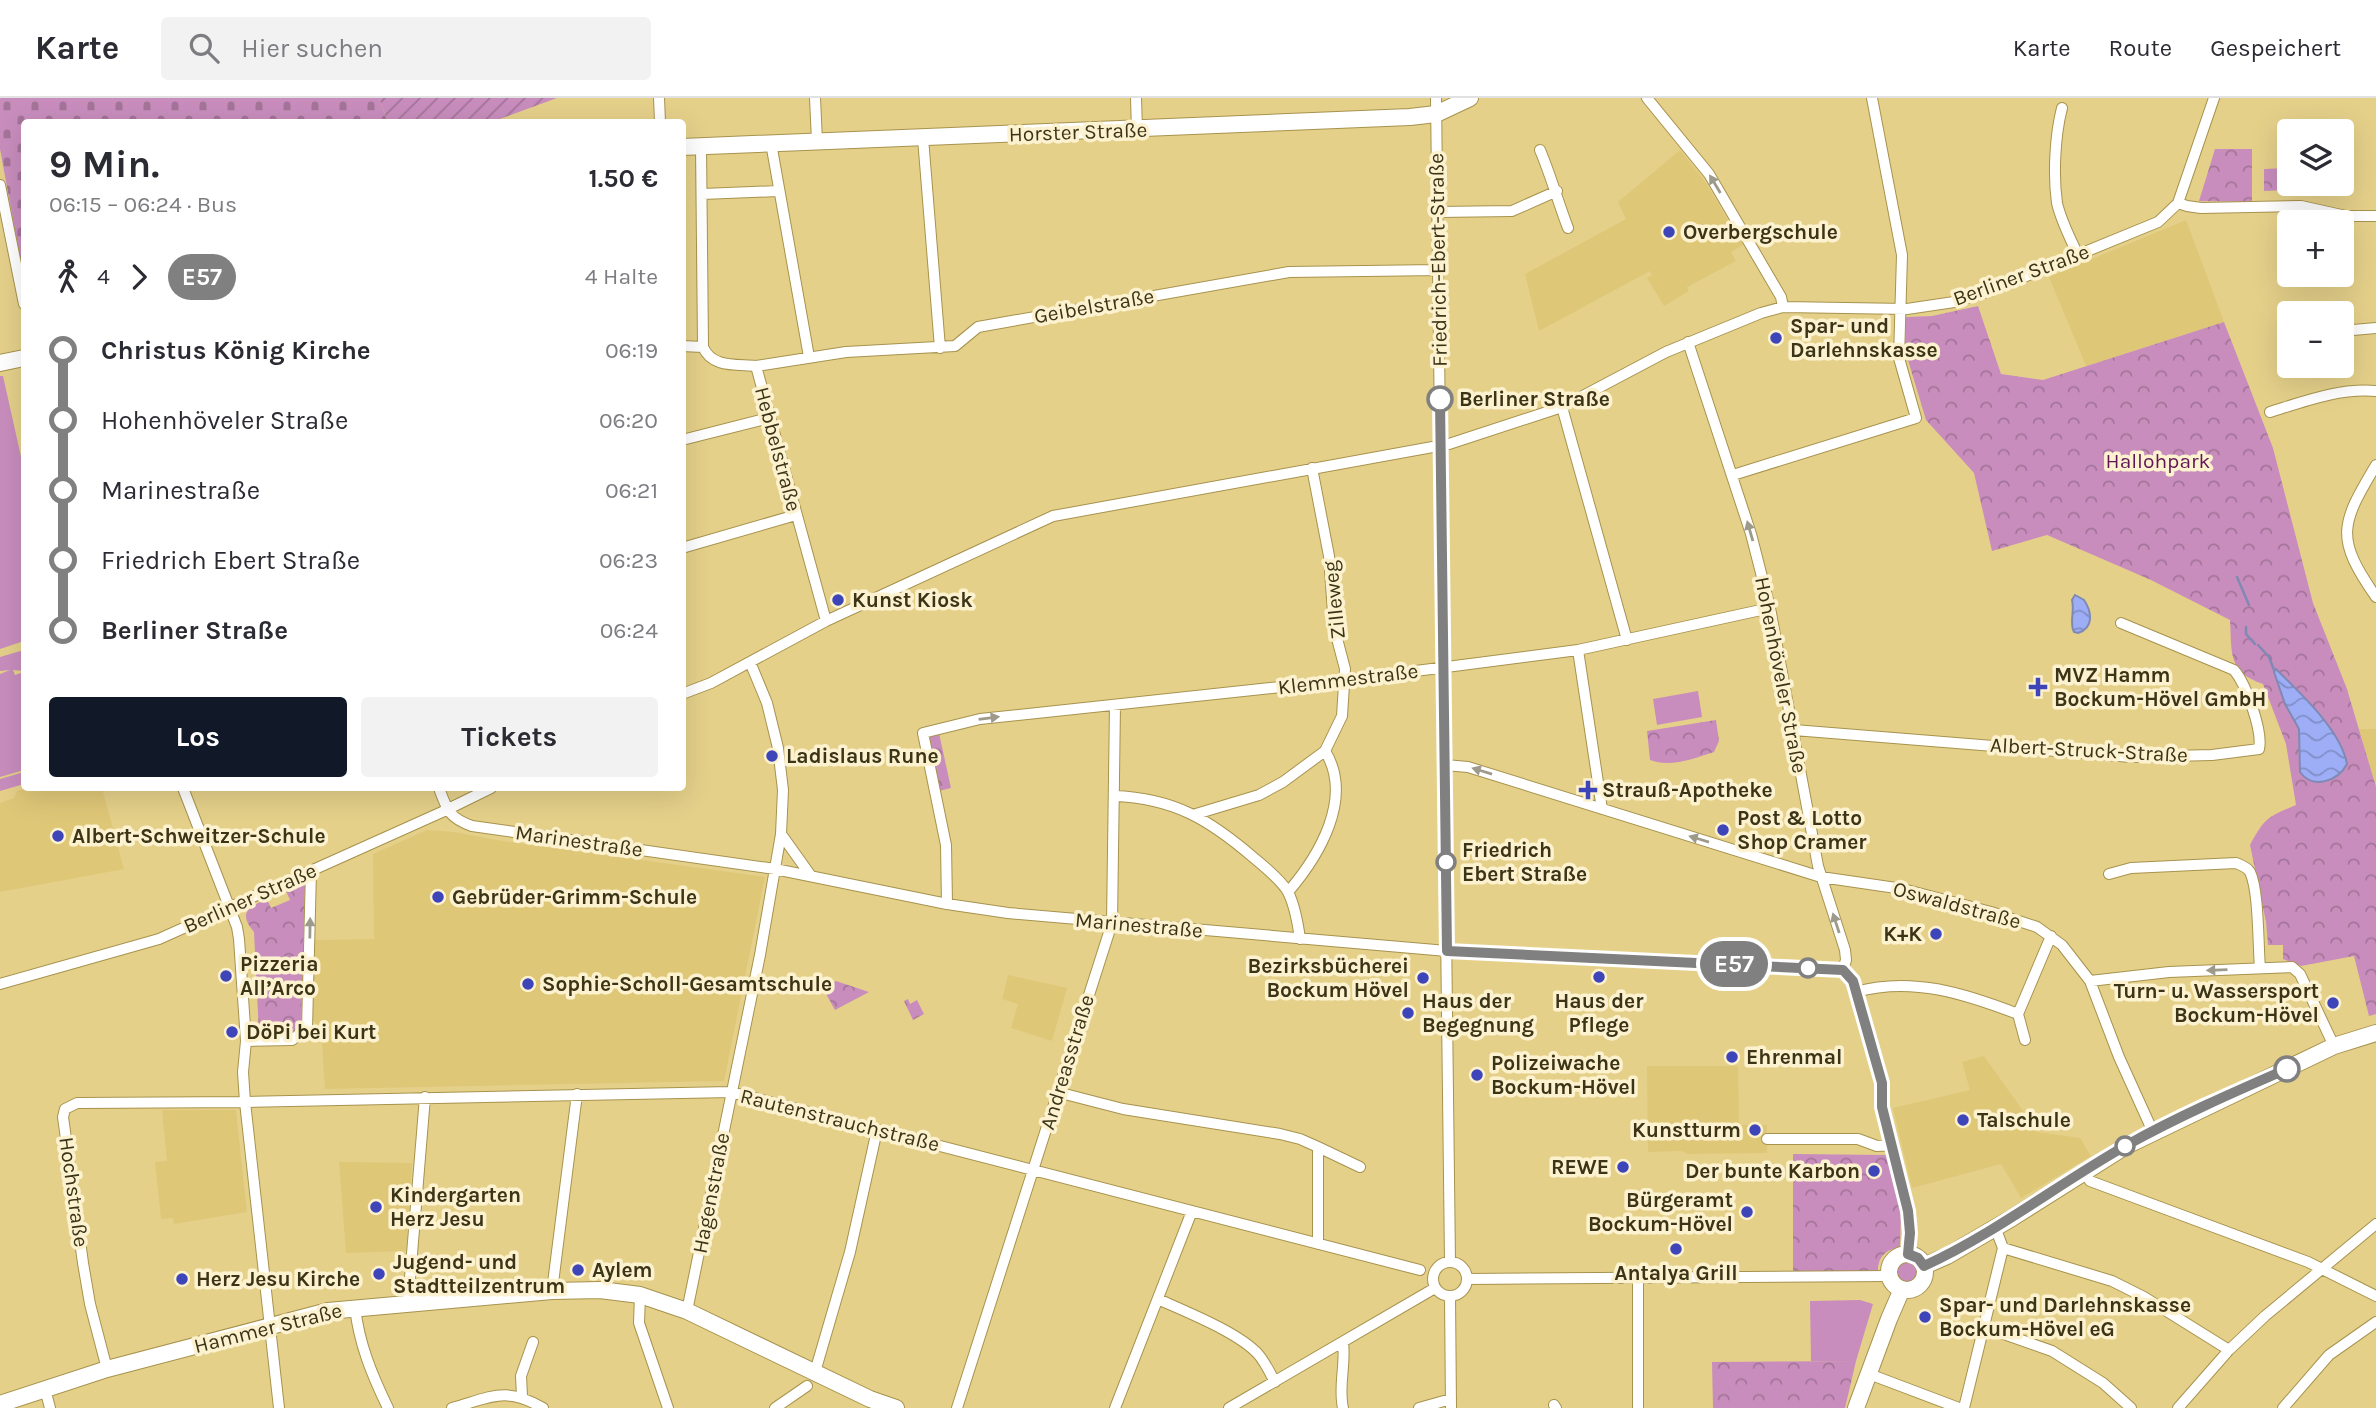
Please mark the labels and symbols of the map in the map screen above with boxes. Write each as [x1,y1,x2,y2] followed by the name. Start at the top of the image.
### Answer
[1008,118,1148,146] street label: Horster Straße
[1424,153,1452,367] street label: Friedrich-Ebert-Straße
[1708,174,1721,193] one-way arrow
[1683,220,1838,244] place label: Overbergschule
[1661,224,1677,240] marker: Overbergschule
[1950,239,2092,311] street label: Berliner Straße
[1032,284,1156,328] street label: Geibelstraße
[1790,314,1938,362] place label: Spar- und Darlehnskasse
[1768,330,1784,346] marker: Spar- und Darlehnskasse
[750,384,806,514] street label: Hebbelstraße
[1427,386,1453,412] marker: Berliner Straße
[1459,387,1610,411] place label: Berliner Straße
[2106,449,2211,473] park label: Hallohpark
[1744,519,1755,541] one-way arrow
[1318,559,1350,641] street label: Zilleweg
[1750,575,1812,775] street label: Hohenhöveler Straße
[852,588,973,612] place label: Kunst Kiosk
[830,592,846,608] marker: Kunst Kiosk
[1276,658,1420,700] street label: Klemmestraße
[2054,663,2266,711] place label: MVZ Hamm Bockum-Hövel GmbH
[2028,677,2048,697] marker: MVZ Hamm Bockum-Hövel GmbH
[978,713,1000,724] one-way arrow
[1989,733,2189,767] street label: Albert-Struck-Straße
[786,744,939,768] place label: Ladislaus Rune
[764,748,780,764] marker: Ladislaus Rune
[1471,766,1492,776] one-way arrow
[1602,778,1773,802] place label: Strauß-Apotheke
[1580,782,1596,798] marker: Strauß-Apotheke
[1737,806,1867,854] place label: Post & Lotto Shop Cramer
[514,820,644,862] street label: Marinestraße
[1715,822,1731,838] marker: Post & Lotto Shop Cramer
[72,824,326,848] place label: Albert-Schweitzer-Schule
[50,828,66,844] marker: Albert-Schweitzer-Schule
[1688,833,1709,843] one-way arrow
[1462,838,1587,886] place label: Friedrich Ebert Straße
[1436,852,1456,872] marker: Friedrich Ebert Straße
[180,858,320,938] street label: Berliner Straße
[1890,876,2024,934] street label: Oswaldstraße
[452,885,697,909] place label: Gebrüder-Grimm-Schule
[430,889,446,905] marker: Gebrüder-Grimm-Schule
[1074,907,1204,943] street label: Marinestraße
[1831,913,1841,934] one-way arrow
[304,916,316,938] one-way arrow
[1883,922,1922,946] place label: K+K
[1928,926,1944,942] marker: K+K
[1694,941,1774,987] line badge: E57
[240,952,318,1000] place label: Pizzeria All’Arco
[1248,954,1409,1002] place label: Bezirksbücherei Bockum Hövel
[1798,958,1818,978] unlabelled marker
[2206,965,2228,976] one-way arrow
[218,968,234,984] marker: Pizzeria All’Arco
[1591,969,1607,985] marker: Haus der Pflege
[1415,970,1431,986] marker: Bezirksbücherei Bockum Hövel
[542,972,832,996] place label: Sophie-Scholl-Gesamtschule
[520,976,536,992] marker: Sophie-Scholl-Gesamtschule
[2114,979,2319,1027] place label: Turn- u. Wassersport Bockum-Hövel
[1422,989,1534,1037] place label: Haus der Begegnung
[1555,989,1644,1037] place label: Haus der Pflege
[1035,992,1099,1132] street label: Andreasstraße
[2325,995,2341,1011] marker: Turn- u. Wassersport Bockum-Hövel
[1400,1005,1416,1021] marker: Haus der Begegnung
[246,1020,376,1044] place label: DöPi bei Kurt
[224,1024,240,1040] marker: DöPi bei Kurt
[1746,1045,1842,1069] place label: Ehrenmal
[1724,1049,1740,1065] marker: Ehrenmal
[1491,1051,1636,1099] place label: Polizeiwache Bockum-Hövel
[2274,1056,2300,1082] unlabelled marker
[1469,1067,1485,1083] marker: Polizeiwache Bockum-Hövel
[738,1084,942,1156] street label: Rautenstrauchstraße
[1977,1108,2071,1132] place label: Talschule
[1955,1112,1971,1128] marker: Talschule
[1632,1118,1741,1142] place label: Kunstturm
[1747,1122,1763,1138] marker: Kunstturm
[688,1131,734,1255] street label: Hagenstraße
[54,1135,94,1249] street label: Hochstraße
[2115,1136,2135,1156] unlabelled marker
[1551,1155,1609,1179] place label: REWE
[1615,1159,1631,1175] marker: REWE
[1685,1159,1860,1183] place label: Der bunte Karbon
[1866,1163,1882,1179] marker: Der bunte Karbon
[390,1183,521,1231] place label: Kindergarten Herz Jesu
[1588,1188,1733,1236] place label: Bürgeramt Bockum-Hövel
[368,1199,384,1215] marker: Kindergarten Herz Jesu
[1739,1204,1755,1220] marker: Bürgeramt Bockum-Hövel
[1668,1241,1684,1257] marker: Antalya Grill
[393,1250,565,1298] place label: Jugend- und Stadtteilzentrum
[592,1258,653,1282] place label: Aylem
[1614,1261,1738,1285] place label: Antalya Grill
[570,1262,586,1278] marker: Aylem
[371,1266,387,1282] marker: Jugend- und Stadtteilzentrum
[196,1267,360,1291] place label: Herz Jesu Kirche
[174,1271,190,1287] marker: Herz Jesu Kirche
[1939,1293,2191,1341] place label: Spar- und Darlehnskasse Bockum-Hövel eG
[192,1298,344,1358] street label: Hammer Straße
[1917,1309,1933,1325] marker: Spar- und Darlehnskasse Bockum-Hövel eG

